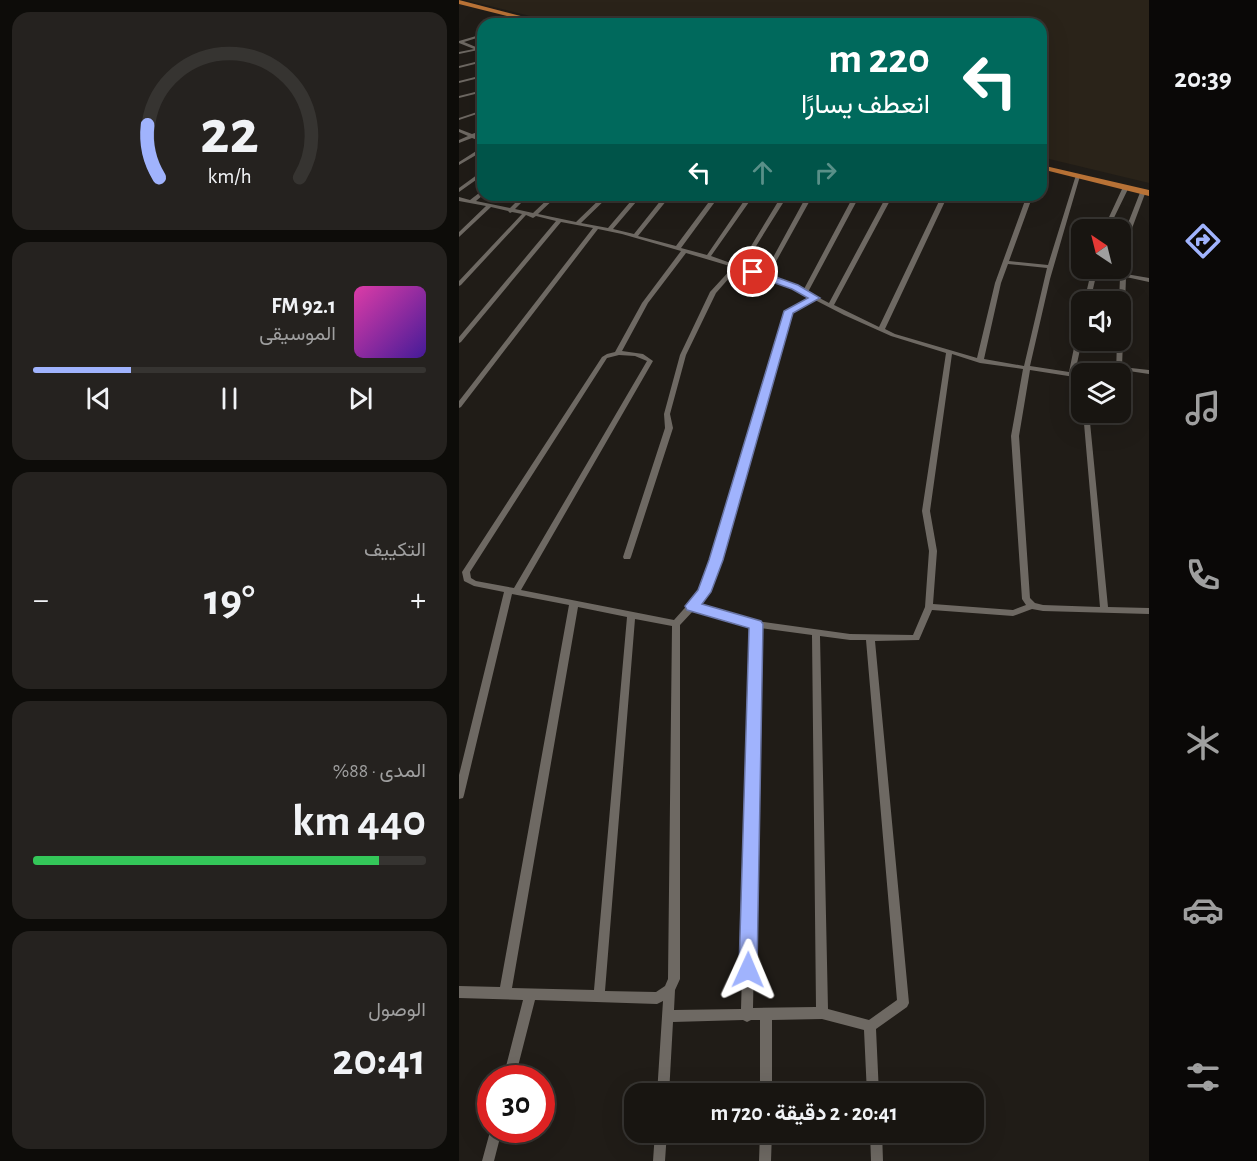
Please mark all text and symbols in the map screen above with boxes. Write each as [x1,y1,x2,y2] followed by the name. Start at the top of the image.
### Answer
[828,38,930,80] text: 220 m
[951,42,1029,120] icon: left
[1174,65,1232,92] text: 20:39
[801,91,930,118] text: انعطف يسارًا
[200,102,259,164] text: 22
[683,156,716,189] icon: left
[746,156,779,189] icon: ahead
[809,156,842,189] icon: right
[207,166,252,187] text: km/h
[1071,219,1131,279] north arrow
[1071,219,1131,423] map controls
[1182,220,1224,262] icon: directions
[727,246,778,297] pin
[736,255,769,288] icon: arrive
[1071,291,1131,351] button: sound
[271,295,336,317] text: 92.1 FM
[259,324,336,344] text: الموسيقى
[1071,363,1131,423] button: layers
[82,382,115,415] icon: previous
[213,382,246,415] icon: pause
[344,382,377,415] icon: next
[1182,387,1224,429] icon: music
[364,540,426,560] text: التكييف
[1182,554,1224,596] icon: phone
[204,578,255,623] text: 19°
[33,584,49,617] text: −
[410,584,426,617] text: +
[1182,722,1224,764] icon: climate
[333,761,426,781] text: المدى · 88%
[292,799,426,844] text: 440 km
[1182,889,1224,931] icon: car
[716,938,780,1002] position arrow
[368,1000,426,1020] text: الوصول
[332,1038,426,1083] text: 20:41
[1182,1056,1224,1098] icon: filters
[477,1065,555,1143] speed limit sign: 30
[710,1102,898,1124] text: 20:41 · 2 دقيقة · 720 m

